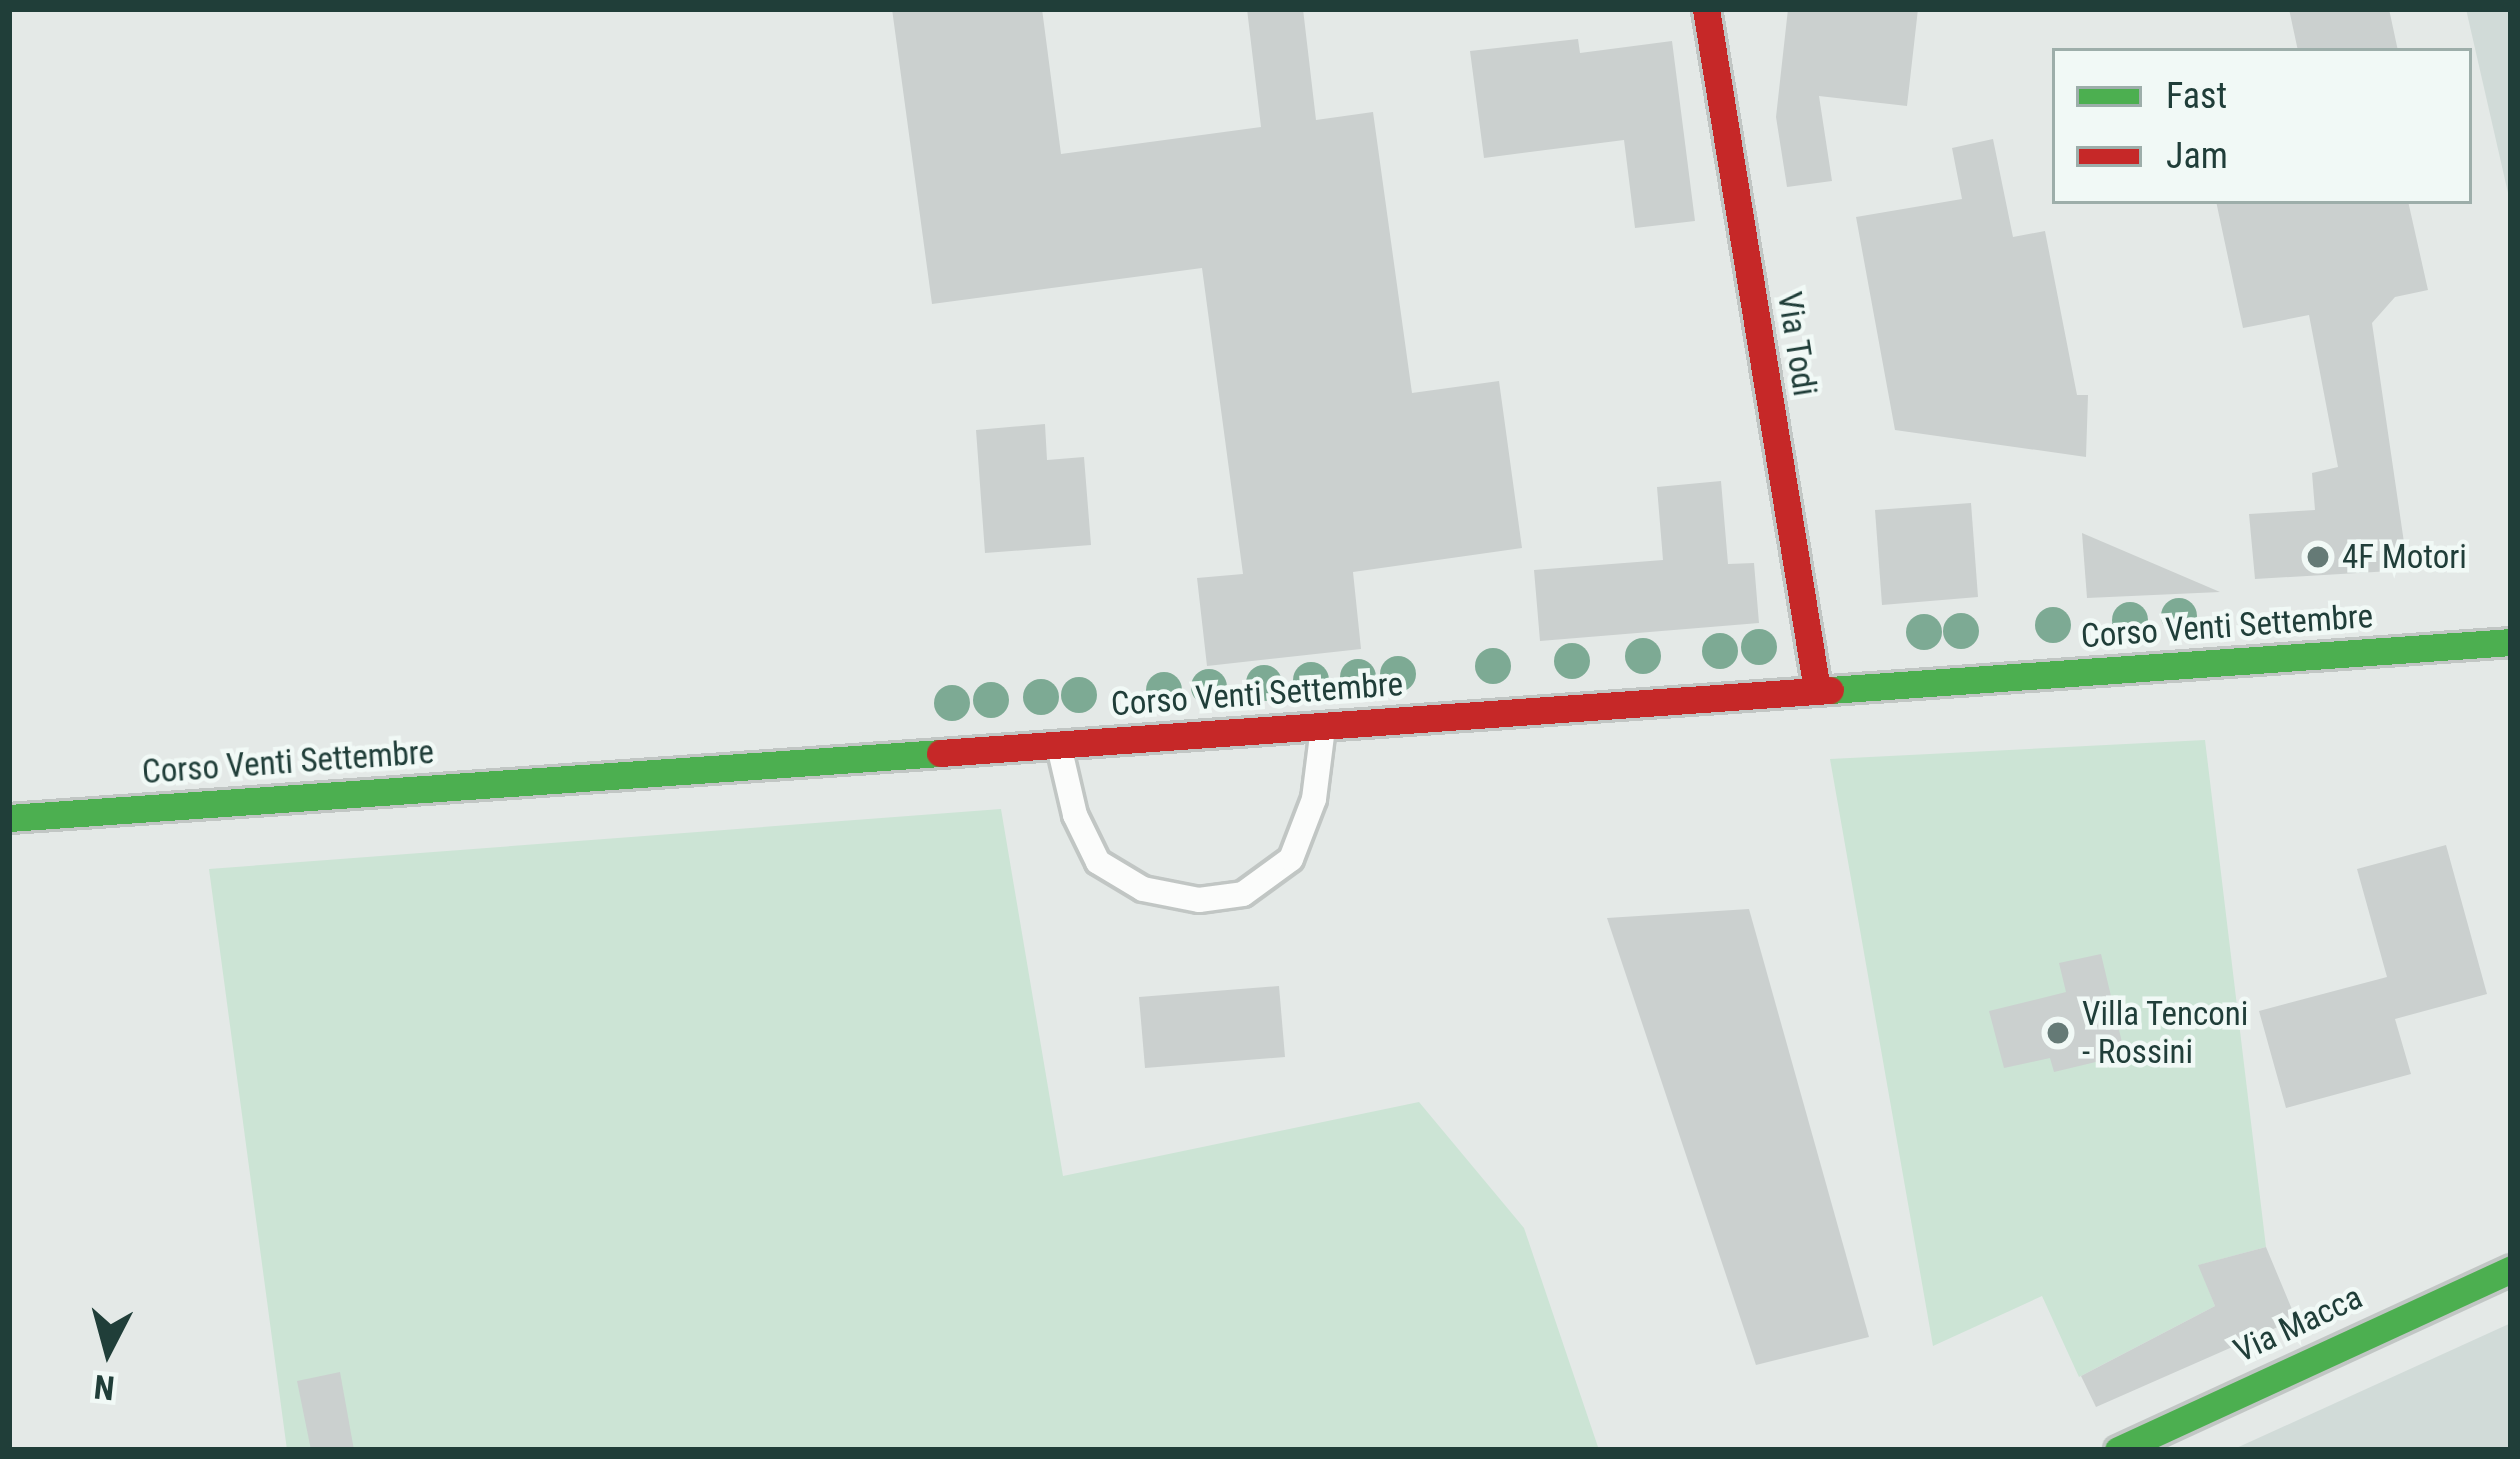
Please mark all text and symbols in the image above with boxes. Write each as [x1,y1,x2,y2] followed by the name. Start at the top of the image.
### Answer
[2052,48,2472,204] legend
[2166,75,2227,117] text: Fast
[2166,135,2228,177] text: Jam
[1769,289,1825,399] street label: Via Todi
[2342,537,2467,577] place label: 4F Motori
[2305,544,2331,570] marker: 4F Motori
[2080,596,2374,656] street label: Corso Venti Settembre
[1110,664,1404,724] street label: Corso Venti Settembre
[141,732,435,792] street label: Corso Venti Settembre
[2082,994,2249,1072] place label: Villa Tenconi - Rossini
[2045,1020,2071,1046] marker: Villa Tenconi - Rossini
[2228,1277,2368,1371] street label: Via Macca
[48,1291,168,1411] north arrow
[92,1367,116,1408] text: N

